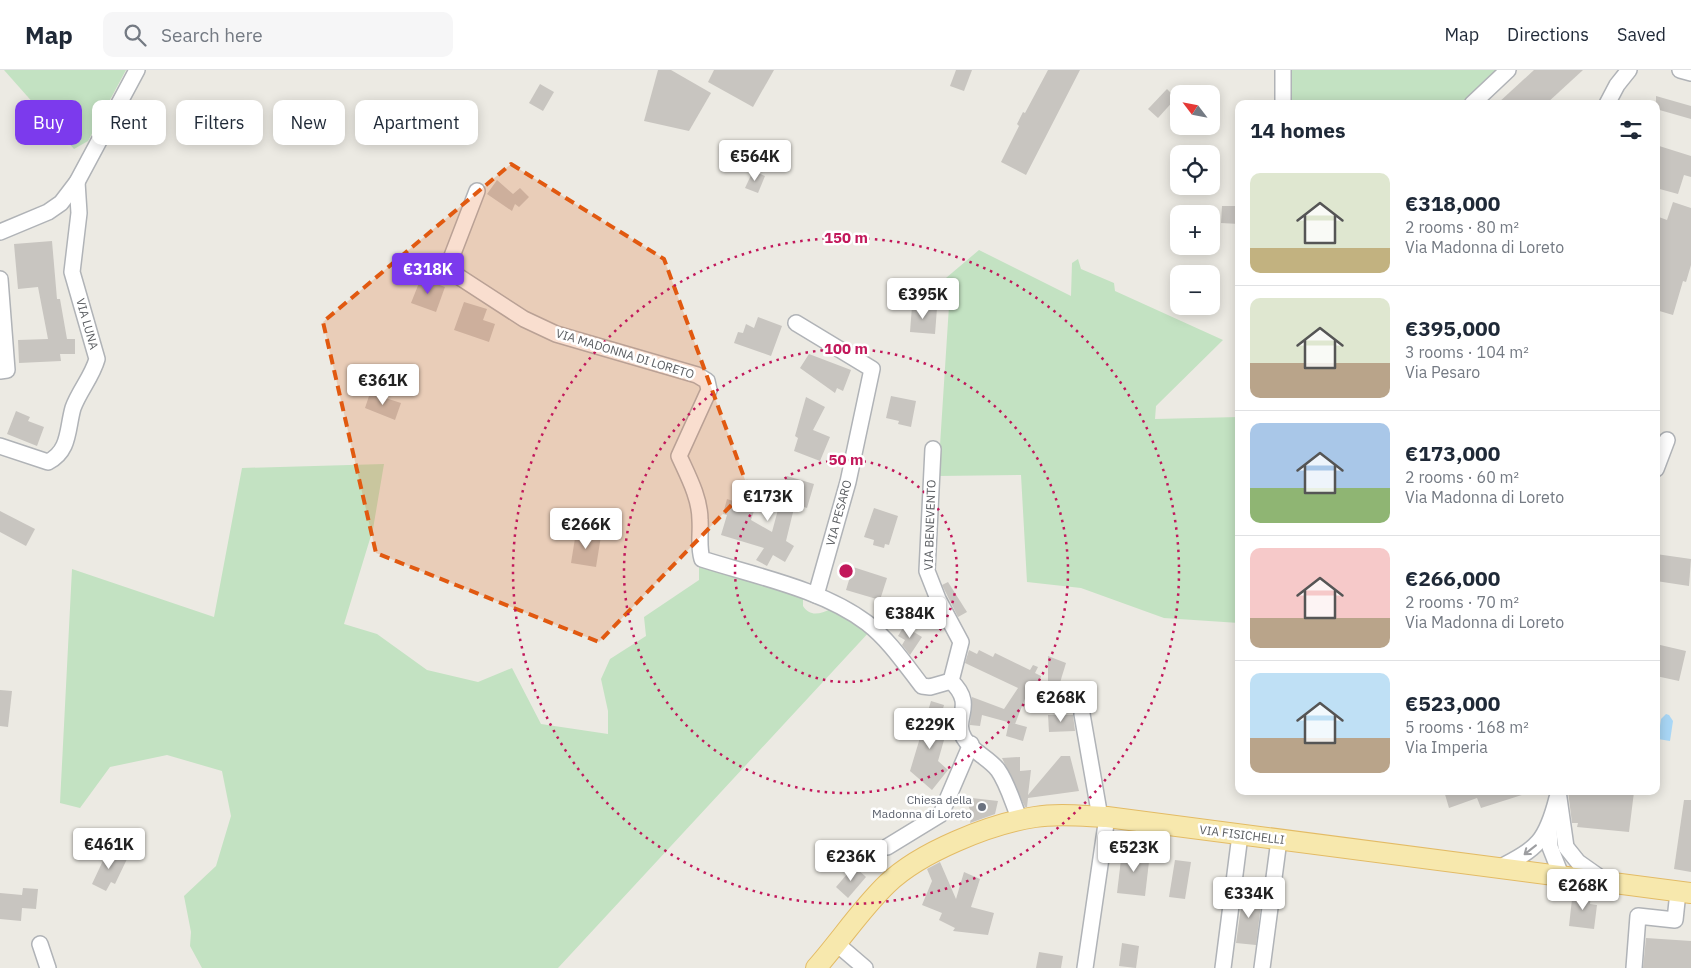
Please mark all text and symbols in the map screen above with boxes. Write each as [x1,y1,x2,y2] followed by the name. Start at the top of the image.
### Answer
[103,12,453,57] search box
[25,19,73,51] text: Map
[121,21,149,49] icon: search
[161,23,263,47] text: Search here
[1444,23,1479,46] text: Map
[1507,23,1589,46] text: Directions
[1617,23,1666,46] text: Saved
[1170,85,1220,135] north arrow
[1170,85,1220,315] map controls
[15,100,82,145] chip: Buy
[92,100,166,145] chip: Rent
[176,100,263,145] chip: Filters
[273,100,345,145] chip: New
[355,100,478,145] chip: Apartment
[1250,116,1346,144] text: 14 homes
[1617,116,1645,144] icon: filters
[720,140,790,182] pin: €564K
[1170,145,1220,195] button: locate
[730,146,780,166] text: €564K
[1405,189,1500,217] text: €318,000
[1290,193,1350,253] icon: home
[1170,205,1220,255] button: +
[1405,217,1519,237] text: 2 rooms · 80 m²
[824,228,868,247] text: 150 m
[1405,237,1564,257] text: Via Madonna di Loreto
[393,252,463,295] pin: €318K
[403,259,453,279] text: €318K
[1170,265,1220,315] button: −
[888,278,958,320] pin: €395K
[898,284,948,304] text: €395K
[73,297,102,352] street label: VIA LUNA
[1405,314,1500,342] text: €395,000
[1290,318,1350,378] icon: home
[554,325,696,382] street label: VIA MADONNA DI LORETO
[824,339,868,358] text: 100 m
[1405,342,1529,362] text: 3 rooms · 104 m²
[1405,362,1480,382] text: Via Pesaro
[348,364,418,406] pin: €361K
[358,370,408,390] text: €361K
[1405,439,1500,467] text: €173,000
[1290,443,1350,503] icon: home
[829,450,863,469] text: 50 m
[1405,467,1519,487] text: 2 rooms · 60 m²
[823,478,855,547] street label: VIA PESARO
[920,479,939,571] street label: VIA BENEVENTO
[733,480,803,522] pin: €173K
[743,486,793,506] text: €173K
[1405,487,1564,507] text: Via Madonna di Loreto
[551,508,621,550] pin: €266K
[561,514,611,534] text: €266K
[837,562,855,580] centre of rings
[1405,564,1500,592] text: €266,000
[1290,568,1350,628] icon: home
[1405,592,1519,612] text: 2 rooms · 70 m²
[875,596,945,639] pin: €384K
[885,603,935,623] text: €384K
[1405,612,1564,632] text: Via Madonna di Loreto
[1026,680,1096,723] pin: €268K
[1036,687,1086,707] text: €268K
[1405,689,1500,717] text: €523,000
[1290,693,1350,753] icon: home
[895,708,965,750] pin: €229K
[905,714,955,734] text: €229K
[1405,717,1529,737] text: 5 rooms · 168 m²
[1405,737,1488,757] text: Via Imperia
[872,792,973,821] place label: Chiesa della Madonna di Loreto
[976,801,988,813] marker: Chiesa della Madonna di Loreto
[1199,822,1286,847] street label: VIA FISICHELLI
[74,828,144,870] pin: €461K
[1099,830,1169,873] pin: €523K
[84,834,134,854] text: €461K
[1109,837,1159,857] text: €523K
[816,840,886,882] pin: €236K
[1524,844,1537,855] one-way arrow
[826,846,876,866] text: €236K
[1548,868,1618,911] pin: €268K
[1558,875,1608,895] text: €268K
[1214,876,1284,919] pin: €334K
[1224,883,1274,903] text: €334K

